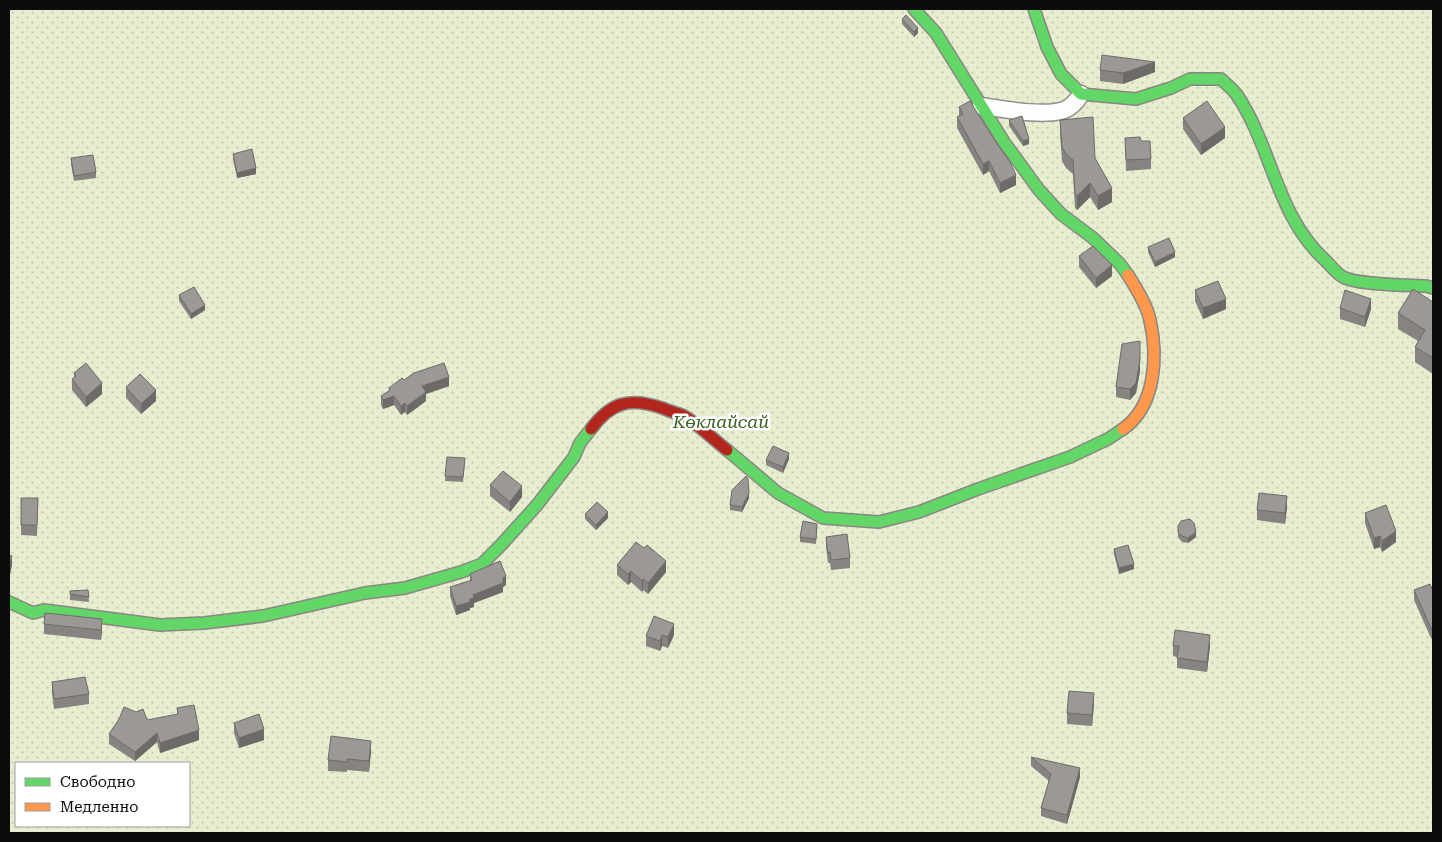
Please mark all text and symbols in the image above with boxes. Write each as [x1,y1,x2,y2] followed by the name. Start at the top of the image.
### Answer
[672,411,769,432] park label: Көклайсай
[15,762,190,827] legend
[60,773,135,791] text: Свободно
[60,798,139,816] text: Медленно

